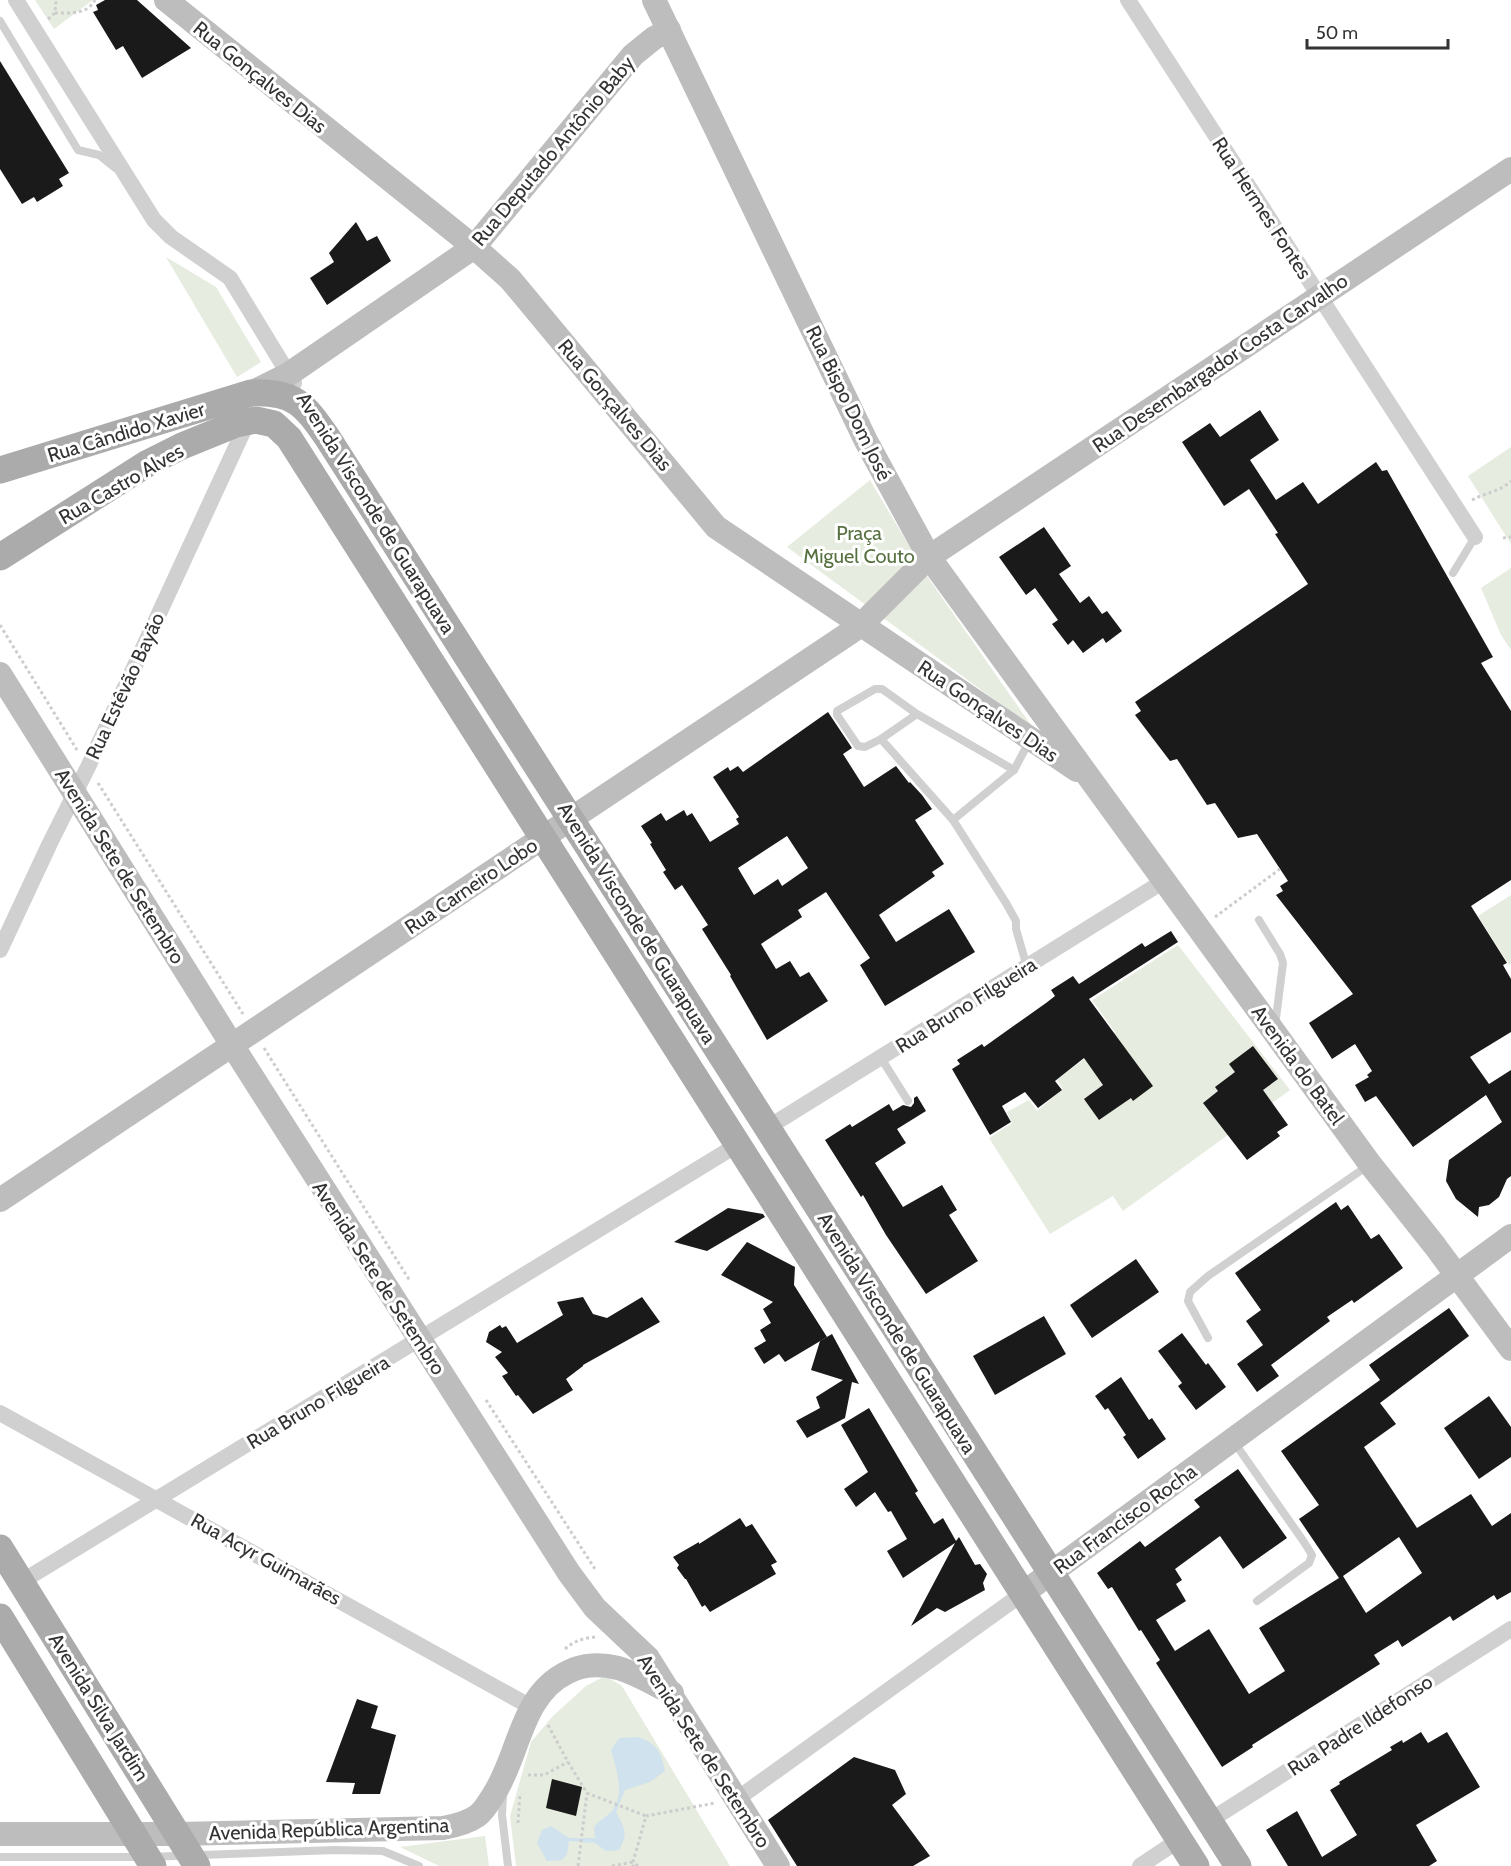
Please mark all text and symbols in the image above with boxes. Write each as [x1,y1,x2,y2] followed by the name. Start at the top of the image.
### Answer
[1307,12,1448,50] scale bar
[189,16,331,138] street label: Rua Gonçalves Dias
[1316,22,1358,44] text: 50 m
[467,51,639,251] street label: Rua Deputado Antônio Baby
[1207,133,1317,283] street label: Rua Hermes Fontes
[1088,268,1352,458] street label: Rua Desembargador Costa Carvalho
[801,322,897,484] street label: Rua Bispo Dom José
[553,334,677,476] street label: Rua Gonçalves Dias
[292,388,461,638] street label: Avenida Visconde de Guarapuava
[44,396,208,467] street label: Rua Cândido Xavier
[54,439,188,529] street label: Rua Castro Alves
[803,521,915,568] park label: Praça Miguel Couto
[81,609,169,763] street label: Rua Estêvão Bayão
[913,655,1063,767] street label: Rua Gonçalves Dias
[50,764,190,968] street label: Avenida Sete de Setembro
[553,798,722,1048] street label: Avenida Visconde de Guarapuava
[400,833,542,939] street label: Rua Carneiro Lobo
[891,952,1041,1058] street label: Rua Bruno Filgueira
[1247,1001,1350,1130] street label: Avenida do Batel
[307,1177,451,1379] street label: Avenida Sete de Setembro
[813,1208,982,1458] street label: Avenida Visconde de Guarapuava
[243,1350,394,1454] street label: Rua Bruno Filgueira
[1049,1459,1202,1579] street label: Rua Francisco Rocha
[187,1508,345,1610] street label: Rua Acyr Guimarães
[44,1629,154,1785] street label: Avenida Silva Jardim
[632,1650,776,1852] street label: Avenida Sete de Setembro
[1283,1669,1437,1781] street label: Rua Padre Ildefonso
[208,1813,450,1845] street label: Avenida República Argentina

